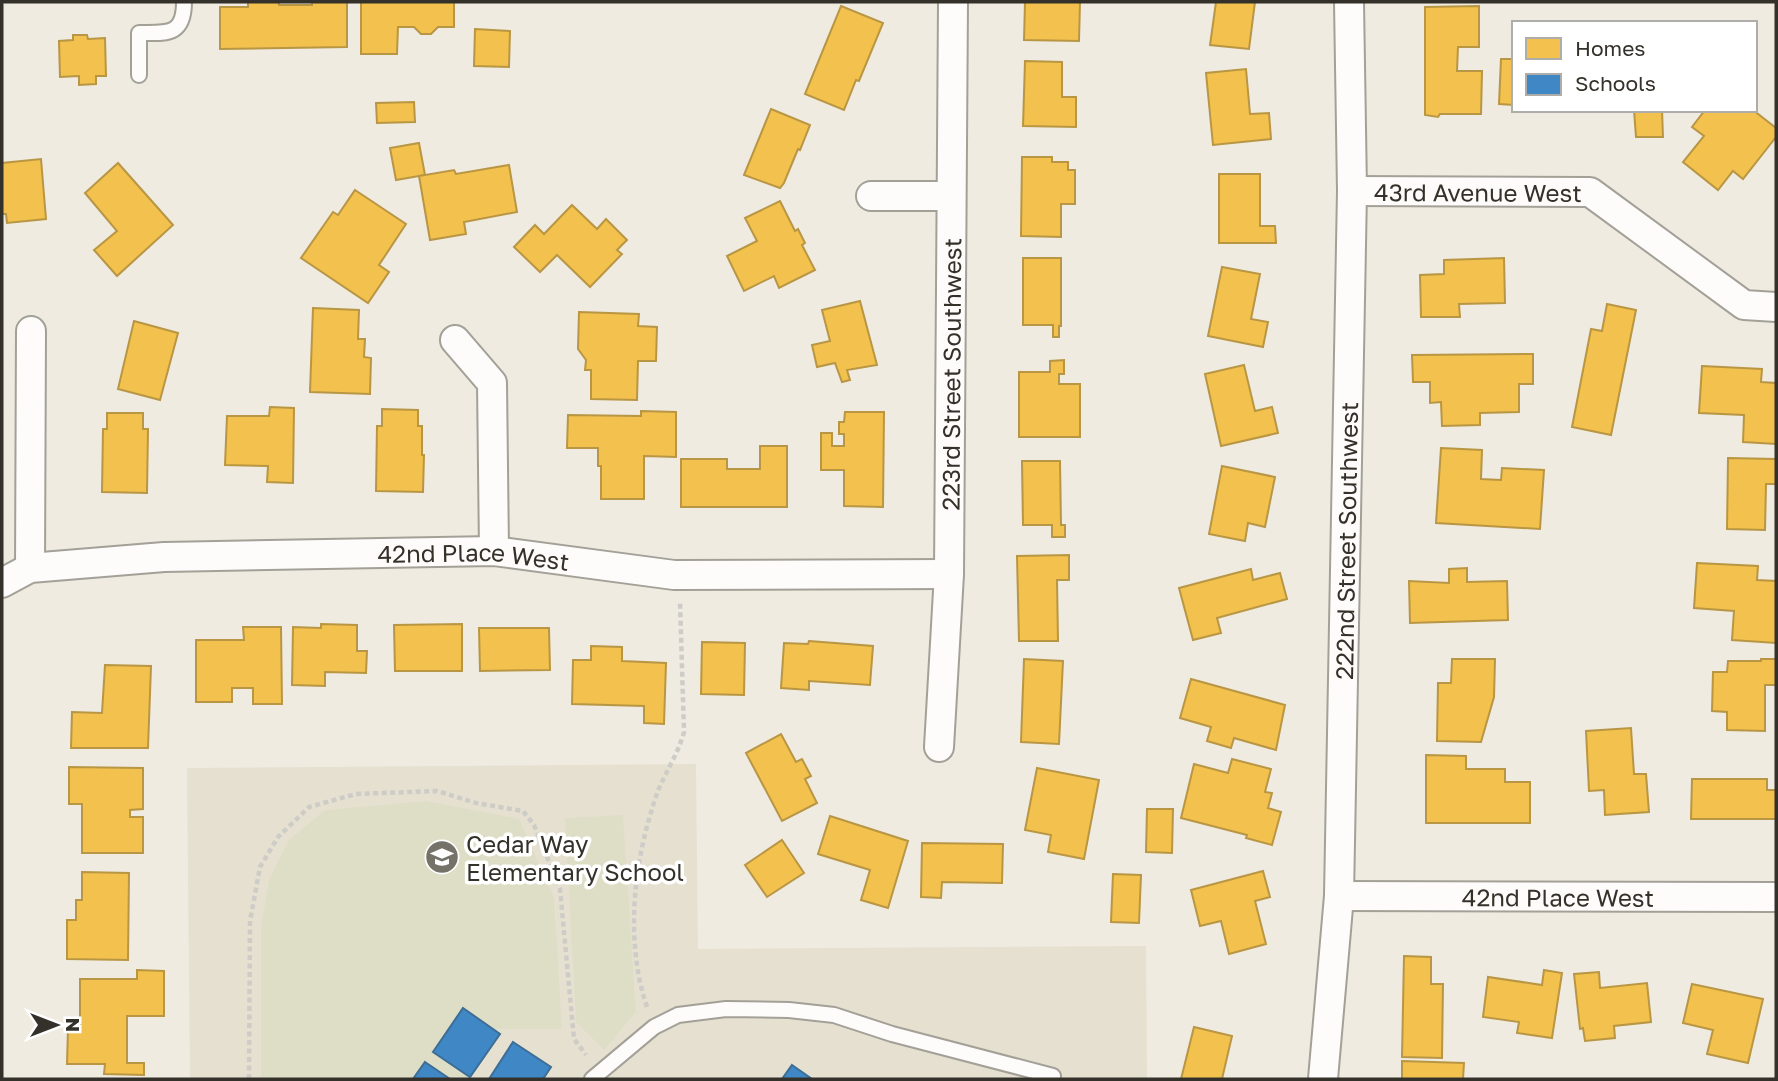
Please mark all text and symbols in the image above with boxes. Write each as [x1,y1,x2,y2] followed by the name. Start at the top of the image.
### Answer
[1512,21,1757,112] legend
[1575,35,1645,61] text: Homes
[1575,70,1656,96] text: Schools
[1374,177,1582,206] street label: 43rd Avenue West
[935,238,966,511] street label: 223rd Street Southwest
[1328,401,1363,680] street label: 222nd Street Southwest
[377,536,571,575] street label: 42nd Place West
[466,829,684,886] place label: Cedar Way Elementary School
[423,838,461,876] school or university icon: Cedar Way Elementary School
[1462,882,1654,911] street label: 42nd Place West
[21,990,91,1060] north arrow
[62,1018,85,1032] text: N

